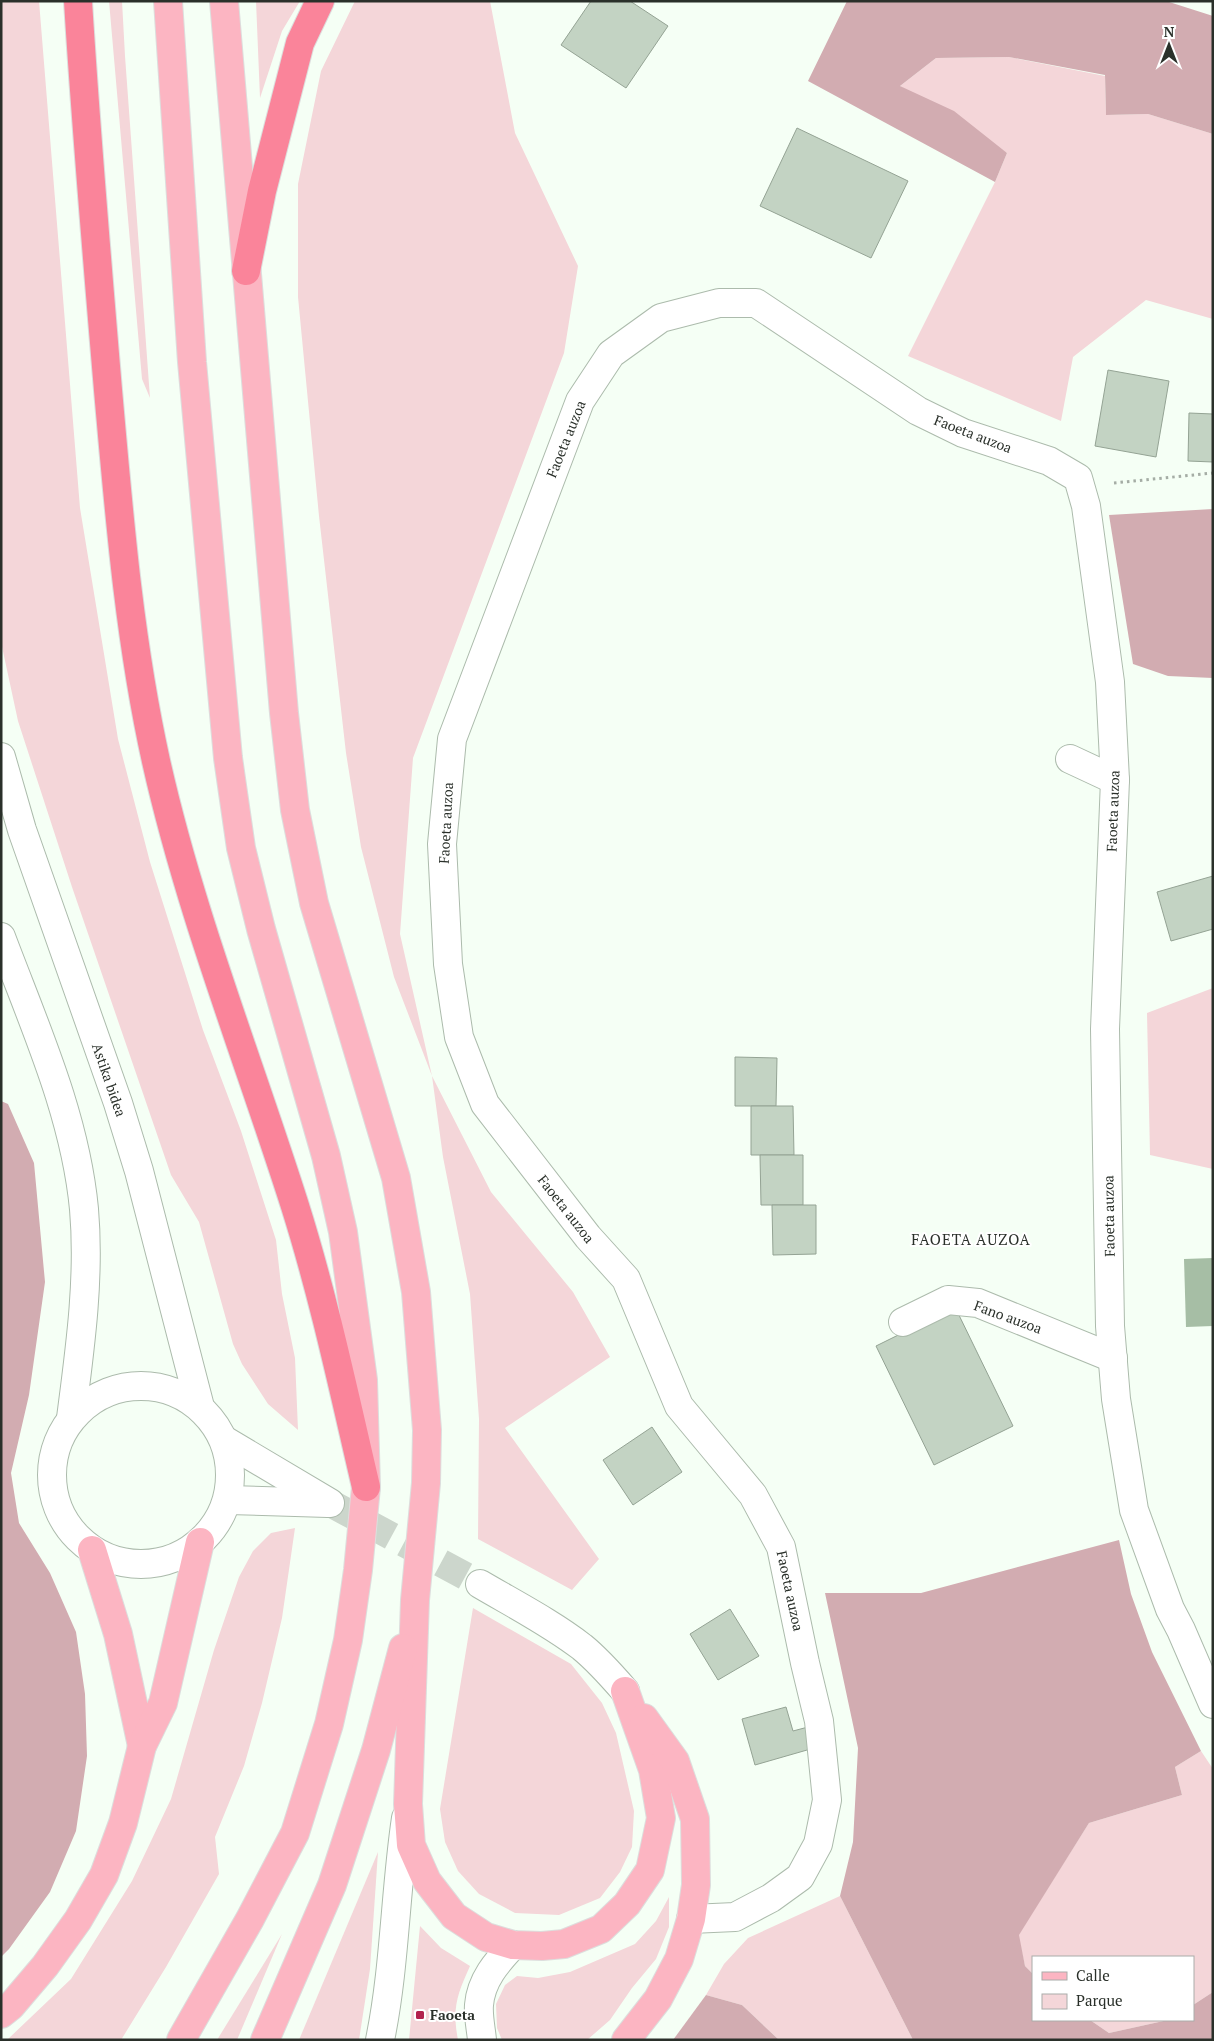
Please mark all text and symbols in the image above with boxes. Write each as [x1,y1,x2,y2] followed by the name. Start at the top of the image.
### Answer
[1144,20,1194,70] north arrow
[1164,22,1175,41] text: N
[541,397,590,480] street label: Faoeta auzoa
[932,410,1015,457] street label: Faoeta auzoa
[1102,770,1123,852] street label: Faoeta auzoa
[434,782,457,864] street label: Faoeta auzoa
[88,1041,131,1119] street label: Astika bidea
[534,1171,599,1247] street label: Faoeta auzoa
[1098,1175,1119,1257] street label: Faoeta auzoa
[911,1229,1031,1249] district label: FAOETA AUZOA
[972,1296,1045,1338] street label: Fano auzoa
[773,1549,808,1633] street label: Faoeta auzoa
[1032,1956,1194,2021] legend
[1076,1965,1110,1985] text: Calle
[1076,1990,1123,2010] text: Parque
[430,2005,475,2024] place label: Faoeta
[414,2009,426,2021] marker: Faoeta

